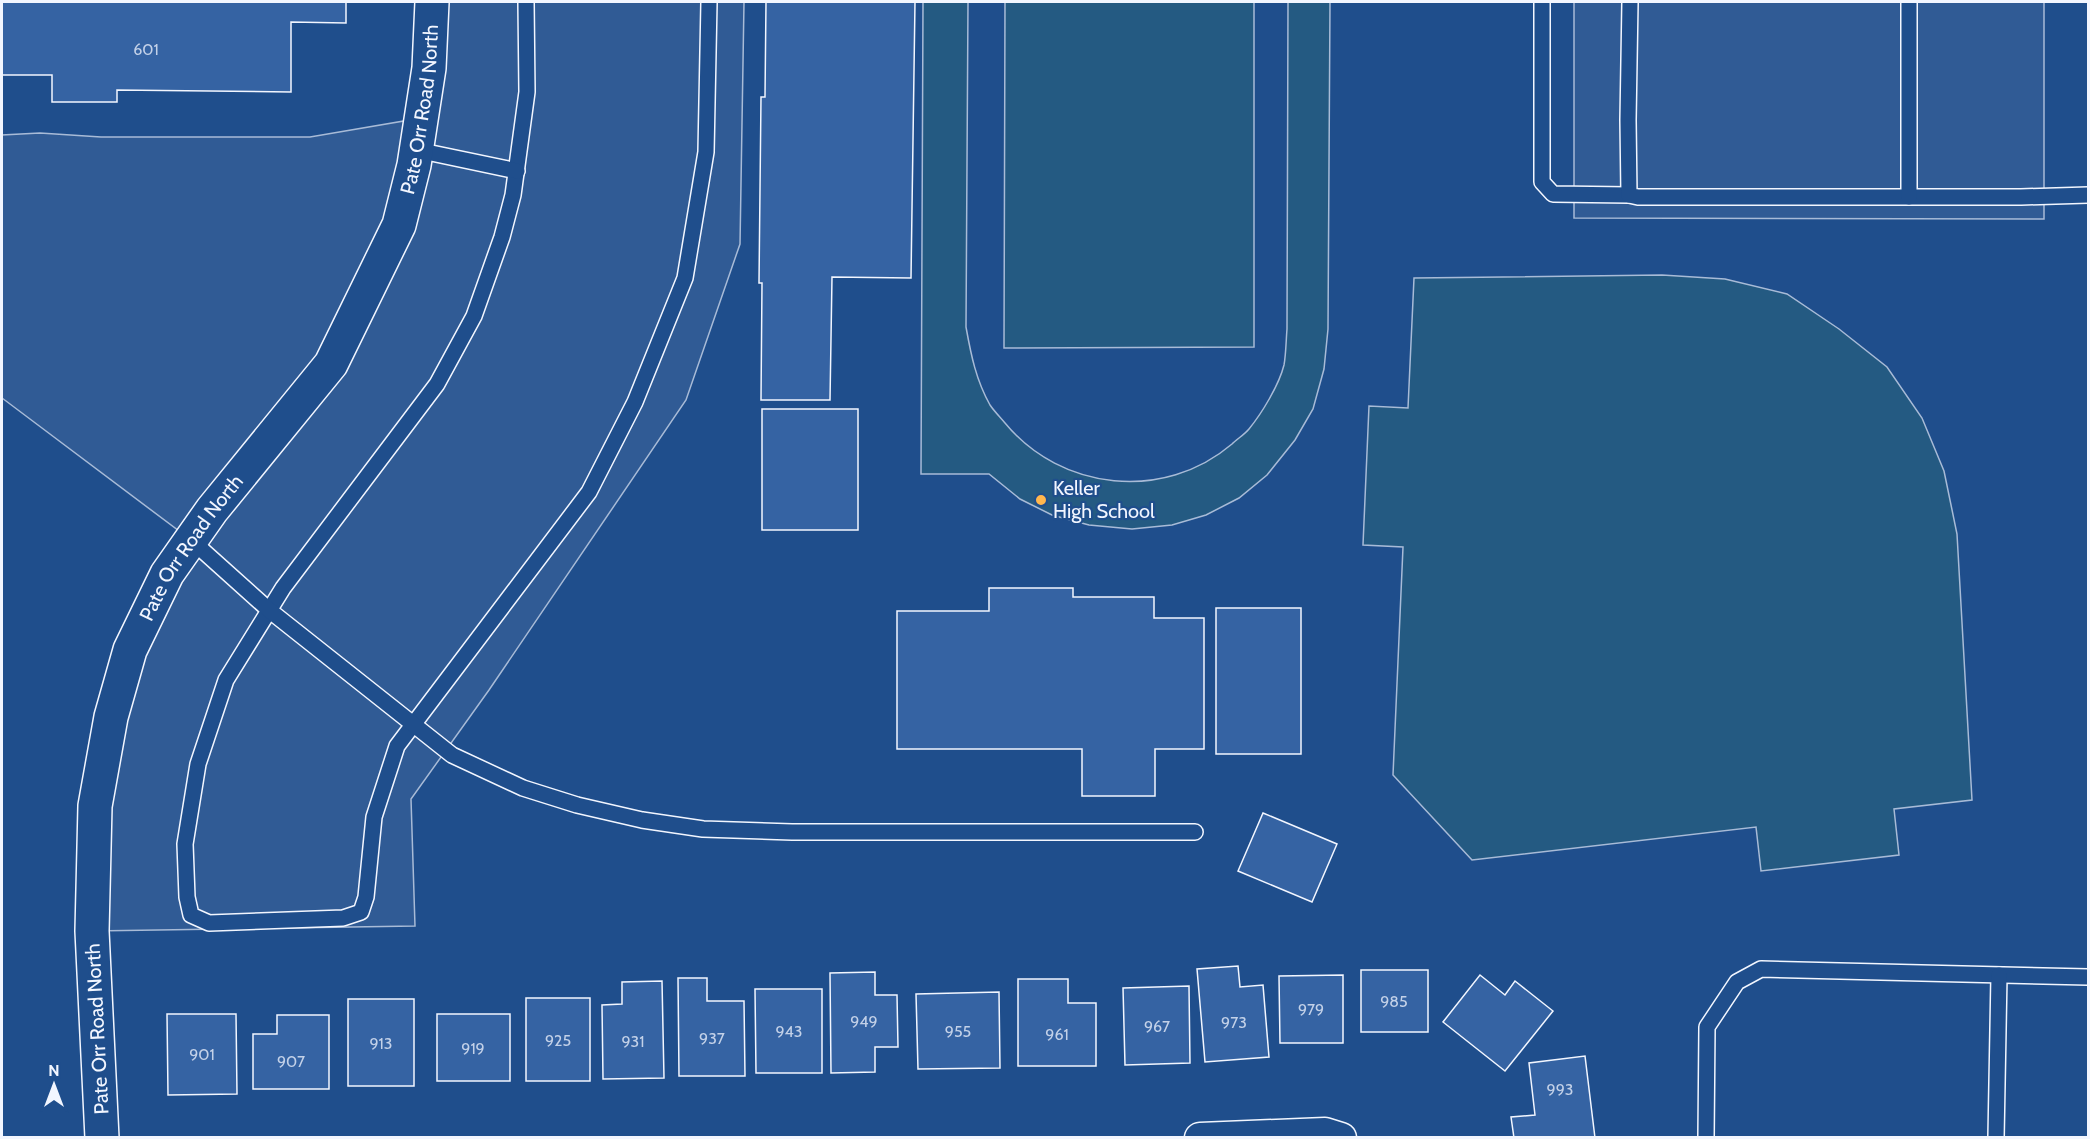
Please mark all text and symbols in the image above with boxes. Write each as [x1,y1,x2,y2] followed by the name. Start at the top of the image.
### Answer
[395,24,443,197] street label: Pate Orr Road North
[133,40,159,59] house number: 601
[134,470,248,625] street label: Pate Orr Road North
[1053,476,1155,523] place label: Keller High School
[1034,493,1048,507] marker: Keller High School
[81,943,113,1115] street label: Pate Orr Road North
[1380,992,1408,1011] house number: 985
[1298,1000,1324,1019] house number: 979
[850,1012,878,1031] house number: 949
[1221,1013,1247,1032] house number: 973
[1144,1017,1170,1036] house number: 967
[776,1022,803,1041] house number: 943
[945,1022,971,1041] house number: 955
[1045,1025,1069,1044] house number: 961
[699,1029,725,1048] house number: 937
[545,1031,571,1050] house number: 925
[622,1032,644,1051] house number: 931
[370,1034,392,1053] house number: 913
[461,1039,485,1058] house number: 919
[189,1045,215,1064] house number: 901
[277,1052,305,1071] house number: 907
[24,1055,84,1115] north arrow
[48,1061,60,1080] text: N
[1547,1080,1573,1099] house number: 993

